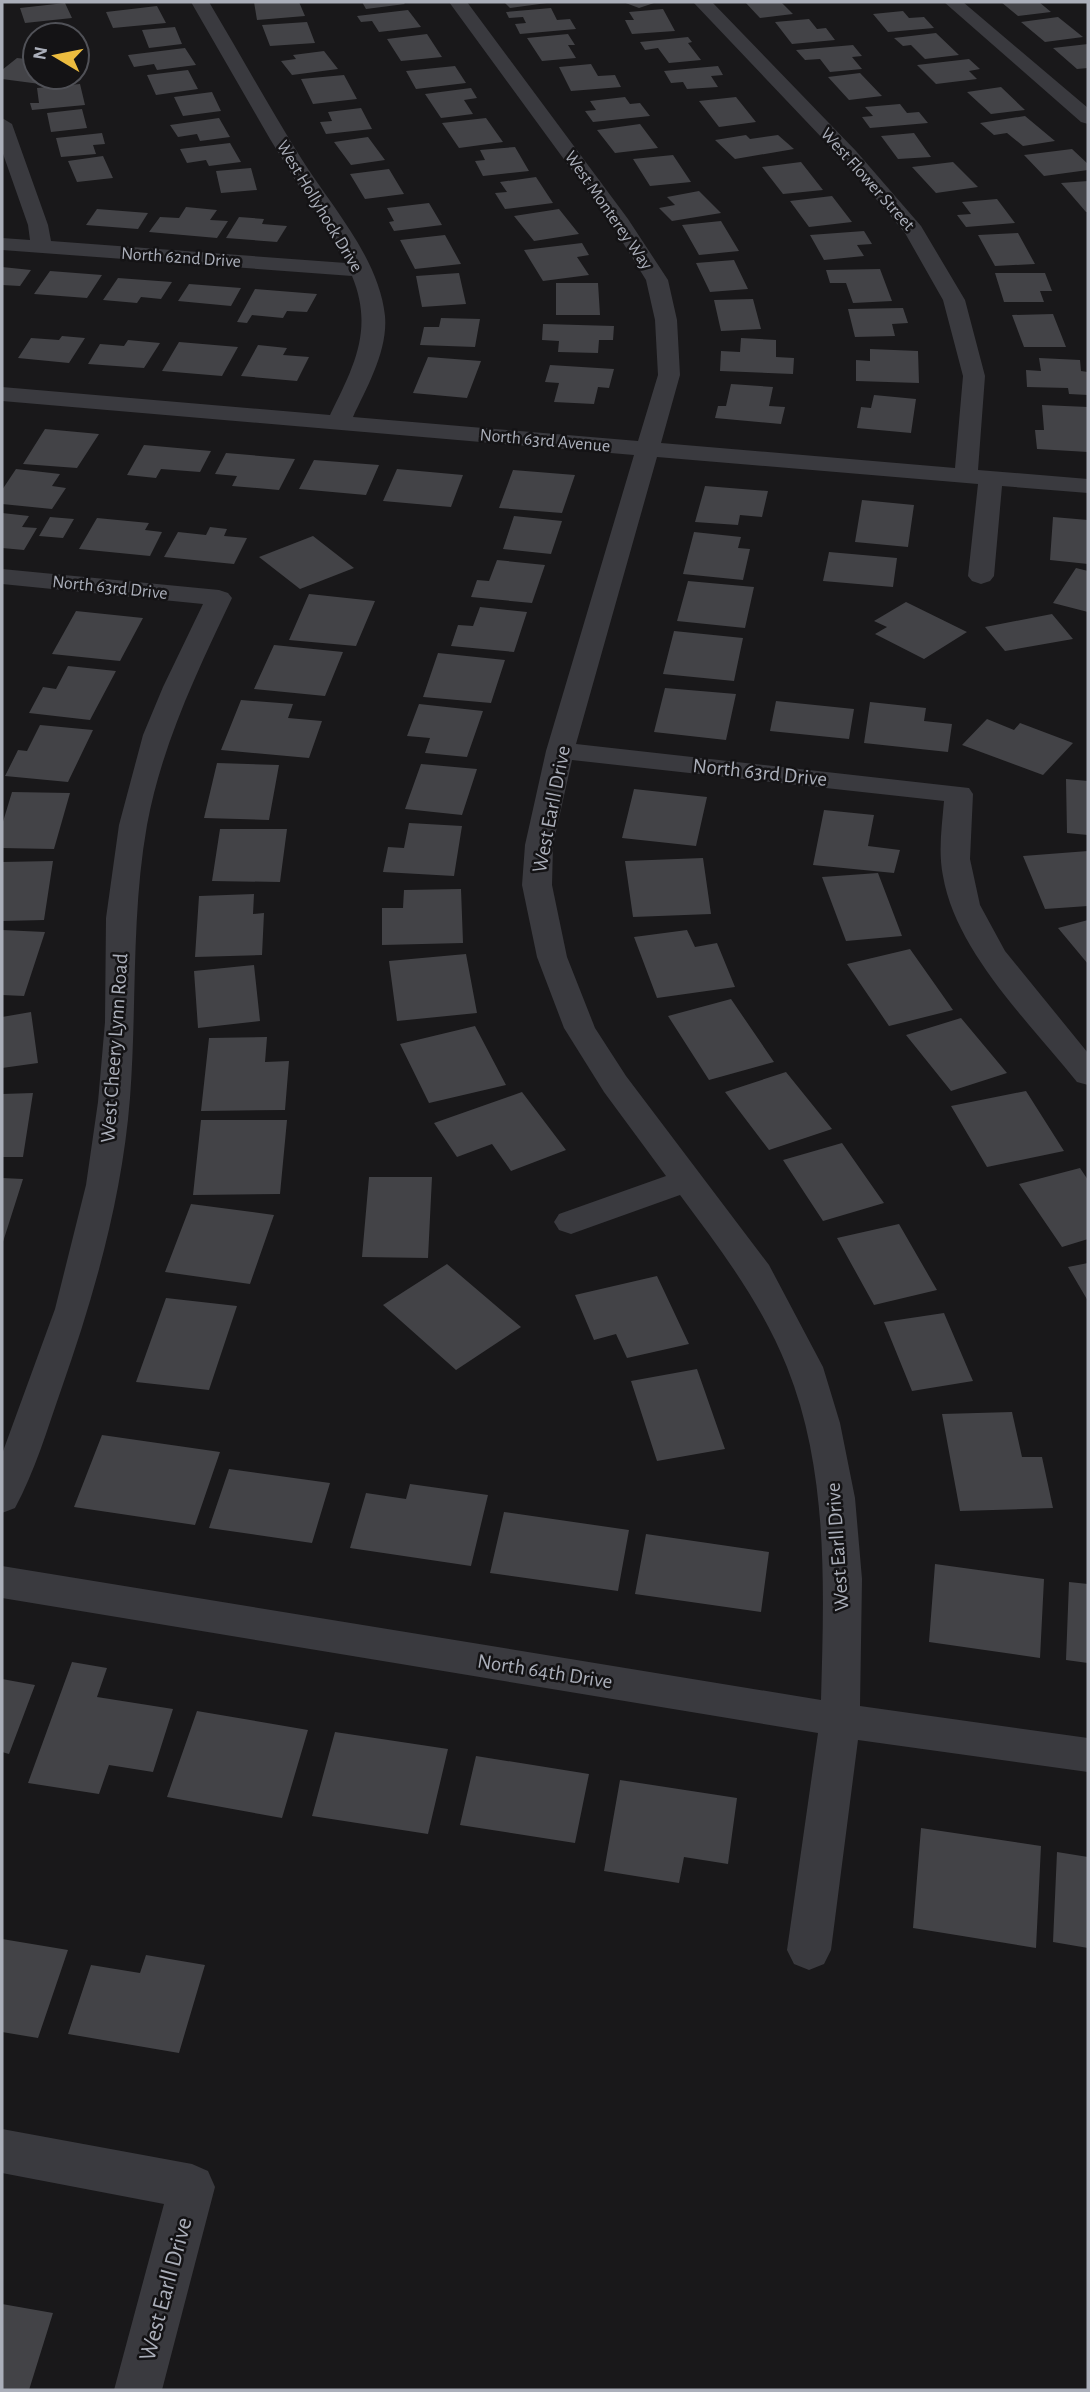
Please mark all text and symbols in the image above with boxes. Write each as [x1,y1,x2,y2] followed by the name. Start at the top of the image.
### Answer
[21,21,91,91] north arrow
[30,45,51,61] text: N
[817,125,918,235] street label: West Flower Street
[273,138,366,275] street label: West Hollyhock Drive
[561,148,656,273] street label: West Monterey Way
[120,245,241,271] street label: North 62nd Drive
[479,426,611,456] street label: North 63rd Avenue
[51,573,168,603] street label: North 63rd Drive
[529,744,574,874] street label: West Earll Drive
[692,755,828,790] street label: North 63rd Drive
[97,952,132,1144] street label: West Cheery Lynn Road
[823,1482,852,1612] street label: West Earll Drive
[476,1650,614,1693] street label: North 64th Drive
[135,2215,197,2364] street label: West Earll Drive

